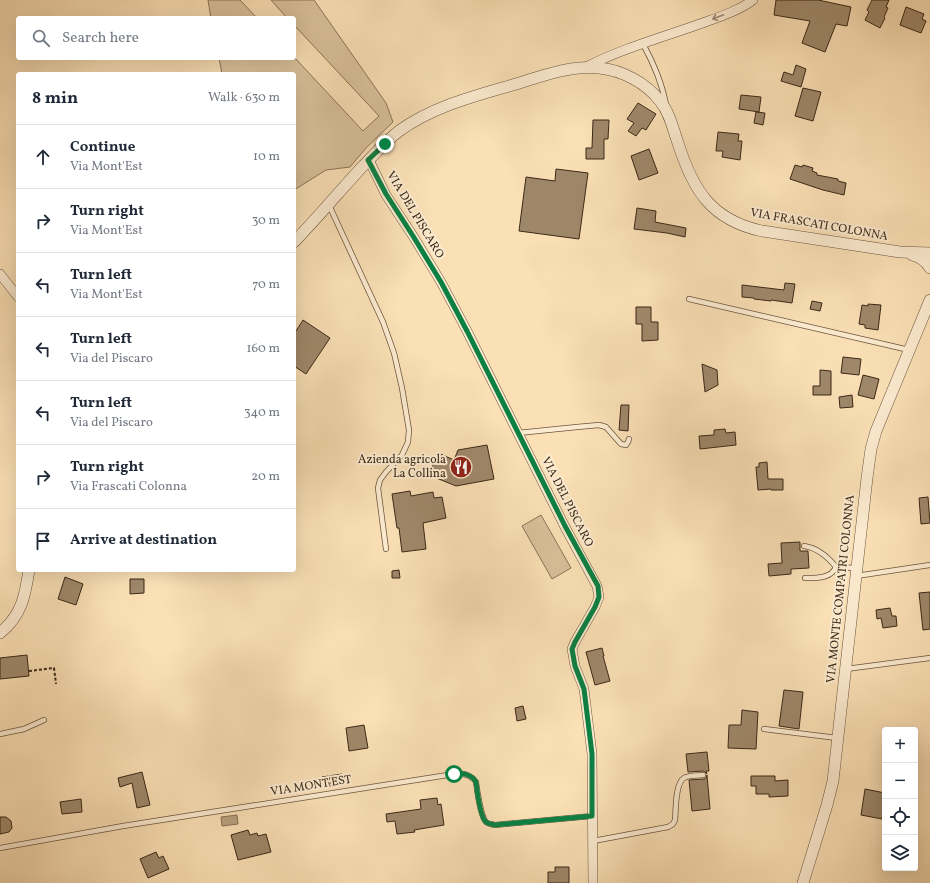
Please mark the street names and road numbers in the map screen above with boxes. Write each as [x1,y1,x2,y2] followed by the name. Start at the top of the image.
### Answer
[383,168,448,262] street label: VIA DEL PISCARO
[749,205,890,245] street label: VIA FRASCATI COLONNA
[537,454,597,550] street label: VIA DEL PISCARO
[823,493,859,684] street label: VIA MONTE COMPATRI COLONNA
[269,772,353,800] street label: VIA MONT'EST

